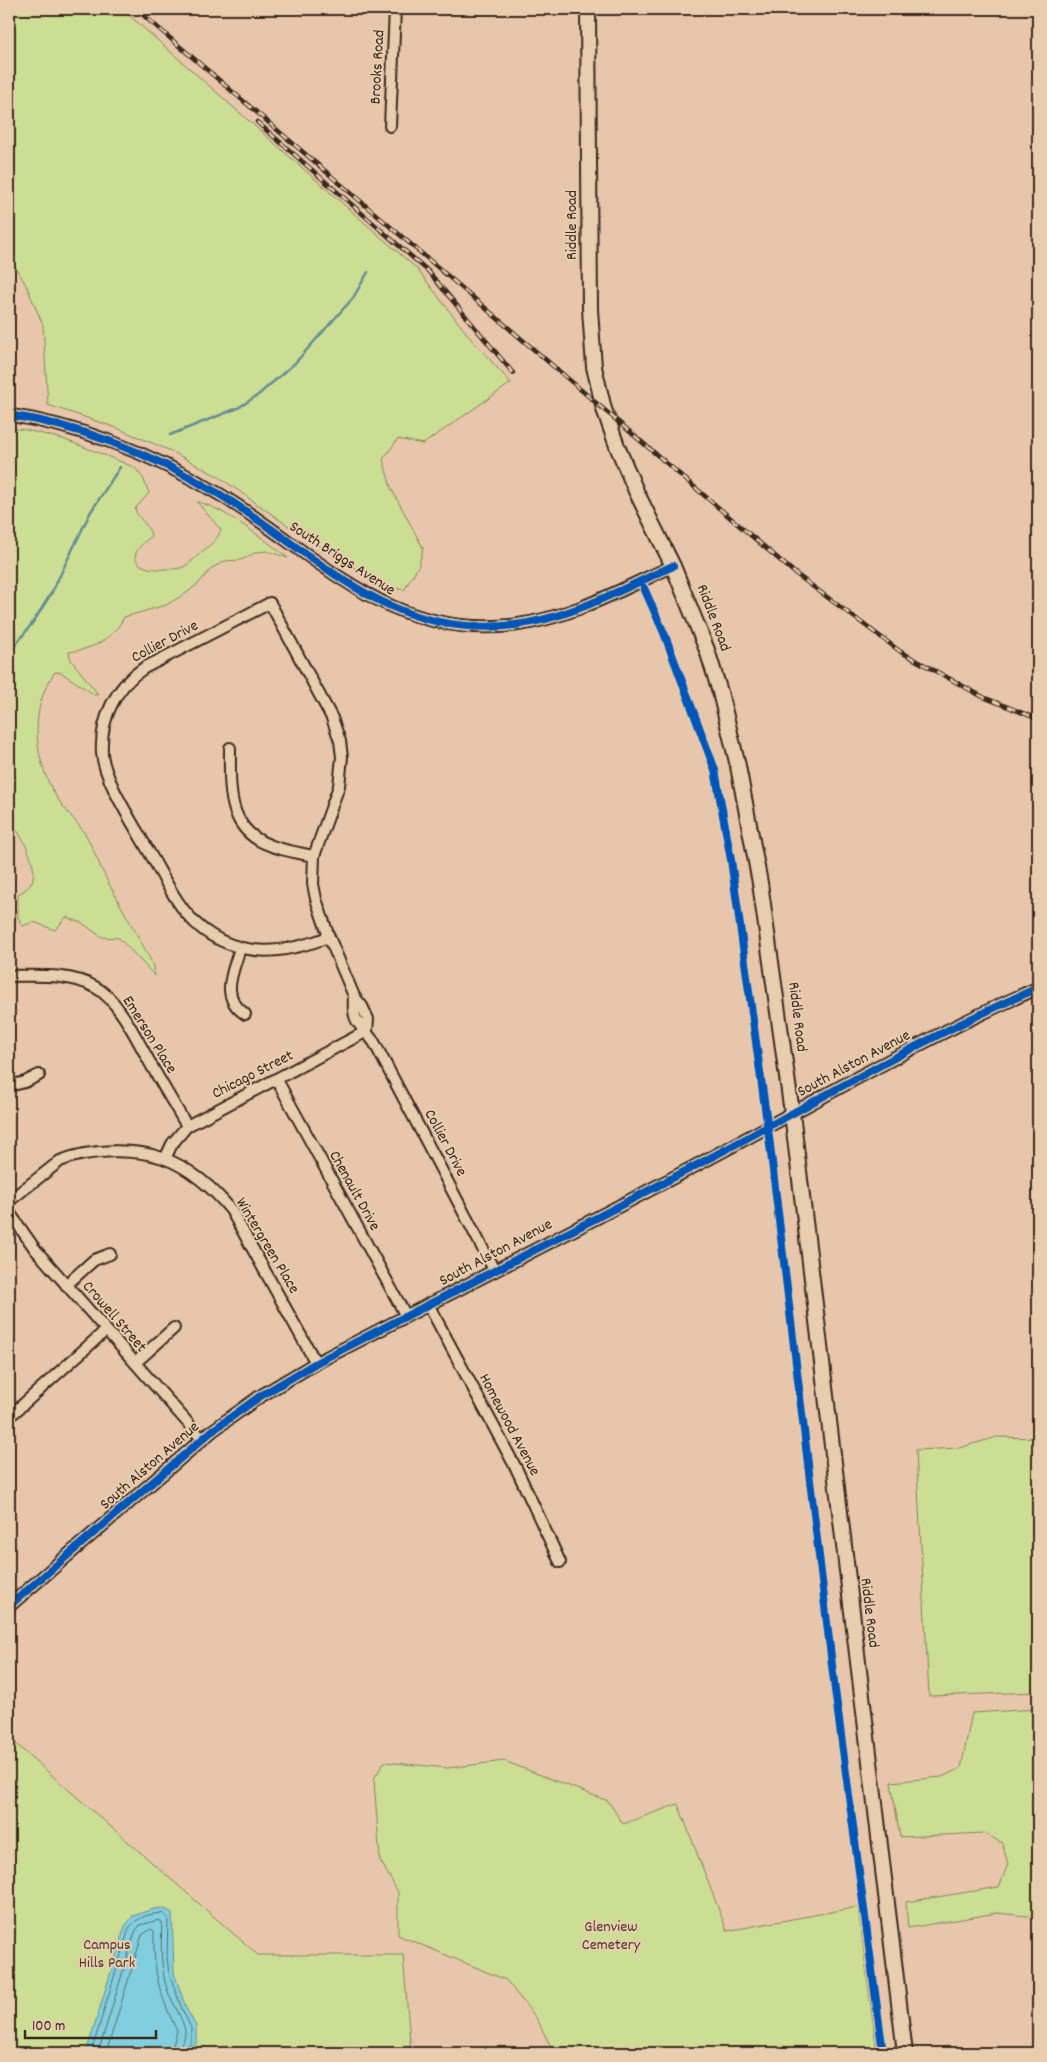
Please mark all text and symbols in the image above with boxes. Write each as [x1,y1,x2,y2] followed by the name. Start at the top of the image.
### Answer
[365,29,391,105] street label: Brooks Road
[561,190,584,260] street label: Riddle Road
[284,516,400,602] street label: South Briggs Avenue
[690,581,736,655] street label: Riddle Road
[127,615,203,669] street label: Collier Drive
[781,981,813,1053] street label: Riddle Road
[116,992,182,1078] street label: Emerson Place
[793,1024,915,1104] street label: South Alston Avenue
[208,1045,298,1105] street label: Chicago Street
[418,1105,472,1181] street label: Collier Drive
[323,1147,385,1235] street label: Chenault Drive
[229,1194,305,1298] street label: Wintergreen Place
[435,1213,557,1293] street label: South Alston Avenue
[76,1276,152,1358] street label: Crowell Street
[472,1370,546,1480] street label: Homewood Avenue
[95,1416,205,1516] street label: South Alston Avenue
[853,1577,885,1649] street label: Riddle Road
[582,1916,641,1957] park label: Glenview Cemetery
[79,1934,135,1975] park label: Campus Hills Park
[25,2007,156,2039] scale bar
[32,2016,65,2038] text: 100 m

